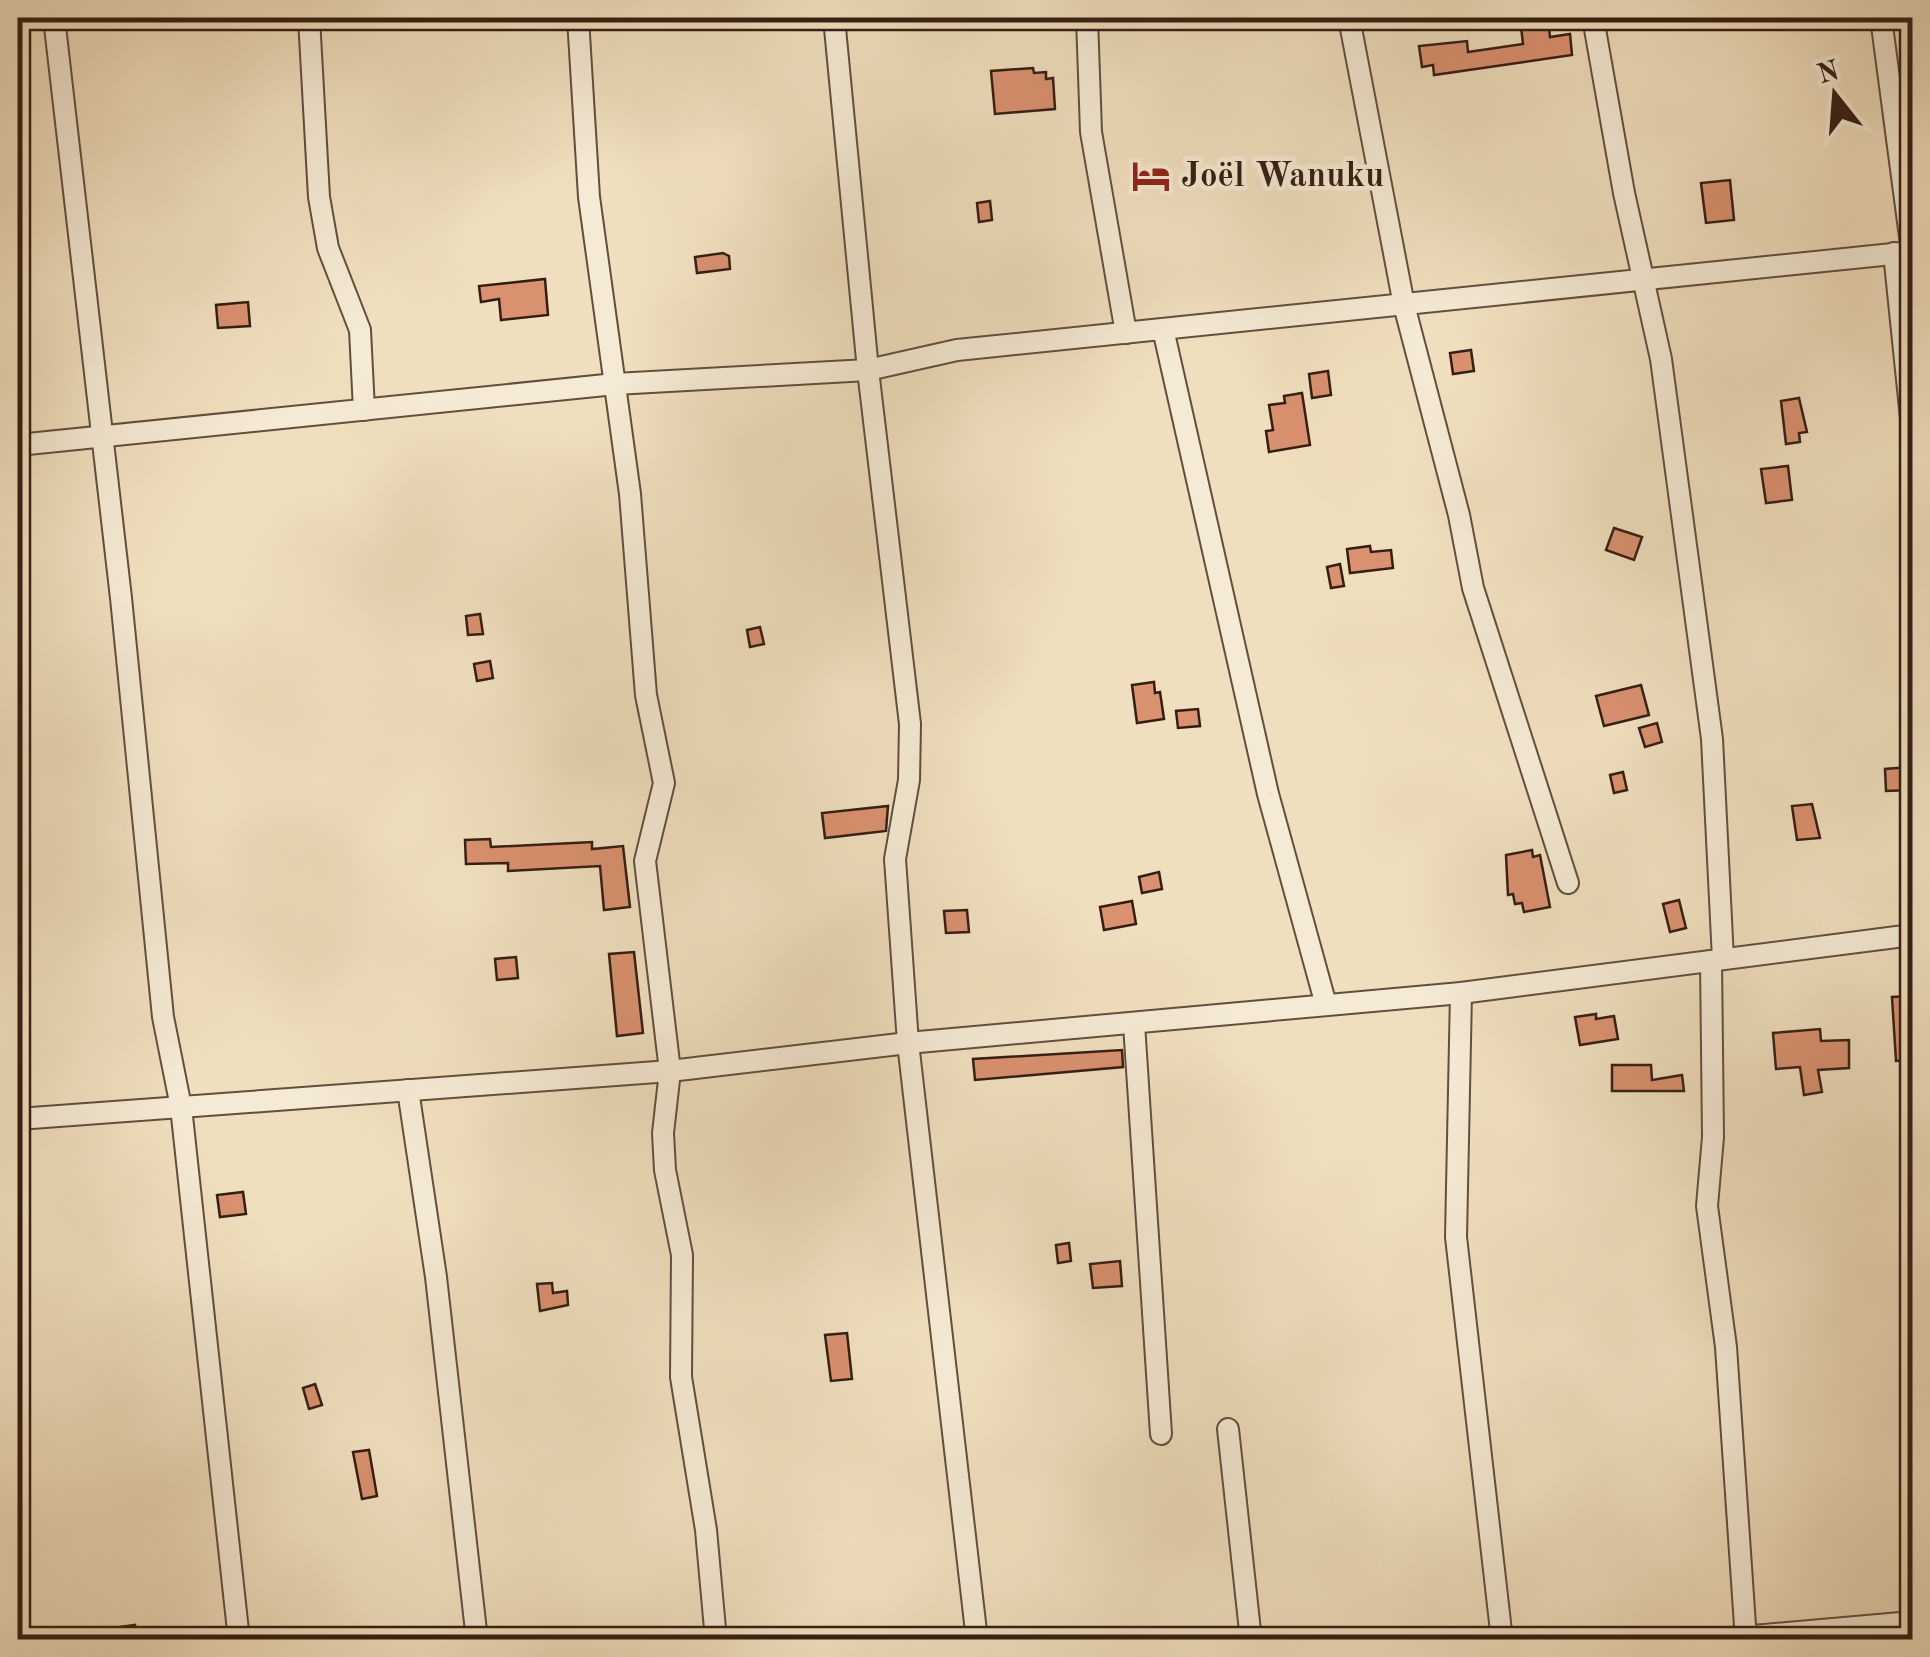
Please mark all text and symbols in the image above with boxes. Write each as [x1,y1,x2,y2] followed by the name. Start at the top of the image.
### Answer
[1785,45,1885,145] north arrow
[1814,57,1843,90] text: N
[1130,155,1172,197] hotel icon: Joël Wanuku
[1181,159,1384,194] place label: Joël Wanuku

